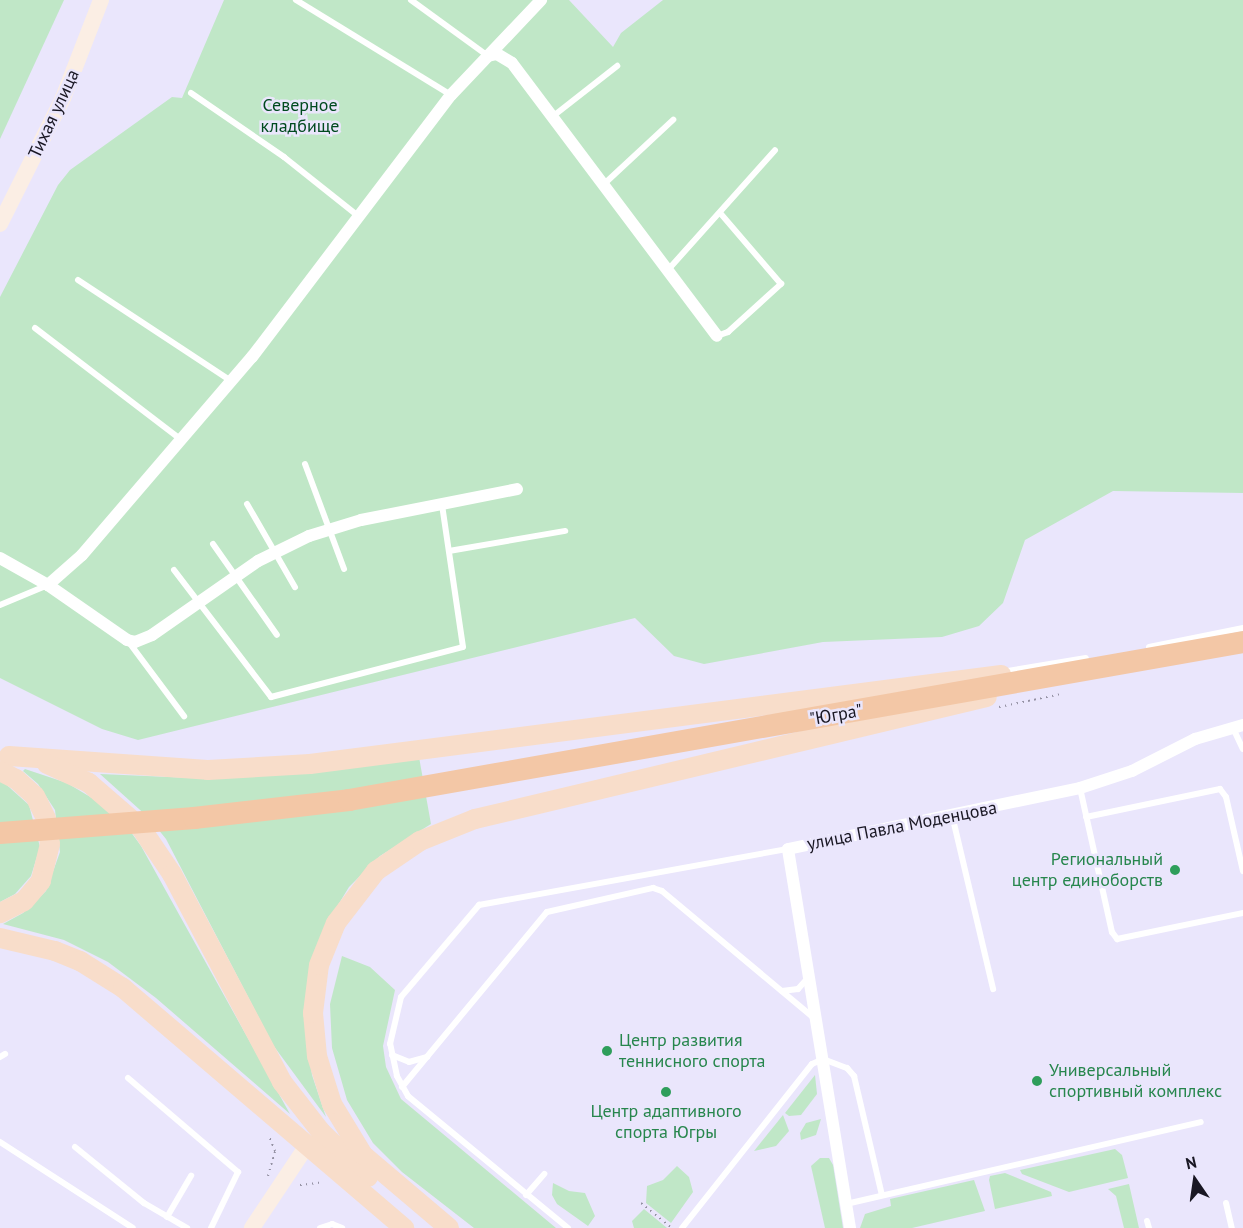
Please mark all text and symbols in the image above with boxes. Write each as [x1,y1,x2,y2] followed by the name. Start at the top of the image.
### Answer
[24,66,84,162] street label: Тихая улица
[260,95,340,138] park label: Северное кладбище
[808,700,864,730] street label: "Югра"
[805,797,999,855] street label: улица Павла Моденцова
[1012,849,1163,892] place label: Региональный центр единоборств
[1168,863,1182,877] marker: Региональный центр единоборств
[619,1030,766,1072] place label: Центр развития теннисного спорта
[600,1044,614,1058] marker: Центр развития теннисного спорта
[1049,1060,1222,1102] place label: Универсальный спортивный комплекс
[1030,1074,1044,1088] marker: Универсальный спортивный комплекс
[659,1085,673,1099] marker: Центр адаптивного спорта Югры
[590,1101,742,1144] place label: Центр адаптивного спорта Югры
[1165,1150,1225,1210] north arrow
[1184,1152,1198,1173] text: N

